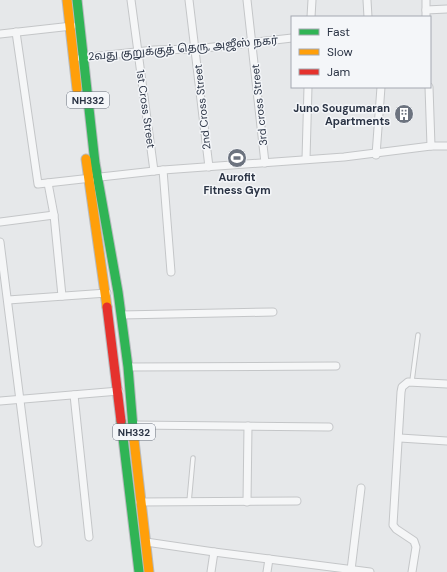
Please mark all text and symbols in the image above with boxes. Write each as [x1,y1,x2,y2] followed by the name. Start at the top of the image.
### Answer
[291,16,431,88] legend
[327,24,350,40] text: Fast
[87,33,279,64] street label: 2வது குறுக்குத் தெரு, அஜீஸ் நகர்
[327,44,353,60] text: Slow
[248,63,270,147] street label: 3rd cross Street
[191,64,213,150] street label: 2nd Cross Street
[327,64,350,80] text: Jam
[134,69,158,149] street label: 1st Cross Street
[67,92,109,108] road number: NH332
[293,101,390,128] place label: Juno Sougumaran Apartments
[393,103,415,125] building icon: Juno Sougumaran Apartments
[226,147,248,169] sports icon: Aurofit Fitness Gym
[203,170,271,197] place label: Aurofit Fitness Gym
[113,424,155,440] road number: NH332

